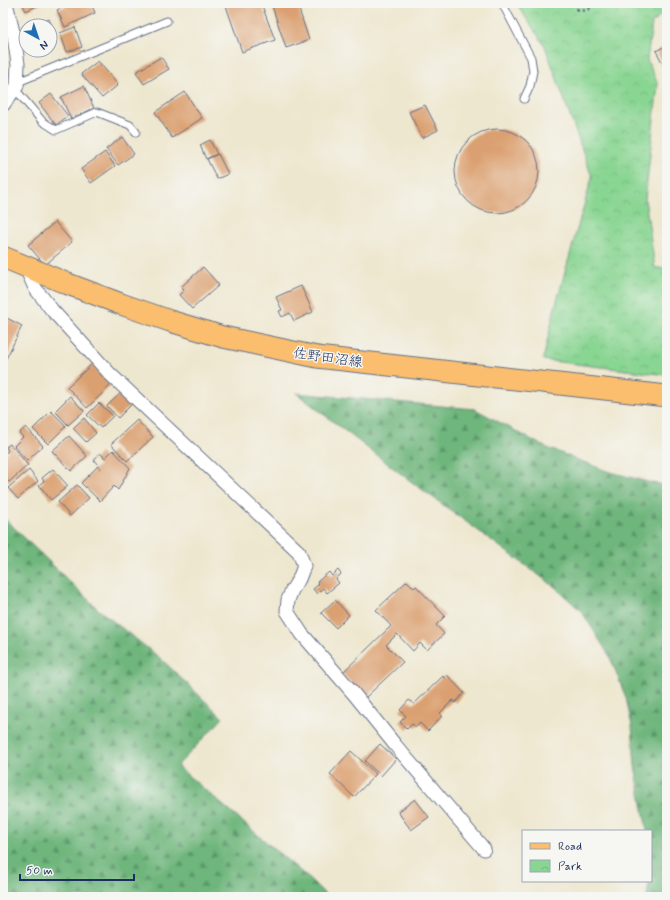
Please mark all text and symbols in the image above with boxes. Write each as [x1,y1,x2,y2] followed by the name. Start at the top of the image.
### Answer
[18,18,58,58] north arrow
[36,37,51,53] text: N
[292,344,364,372] street label: 佐野田沼線
[522,830,652,882] legend
[558,839,582,855] text: Road
[20,856,134,882] scale bar
[558,859,582,875] text: Park
[26,863,53,879] text: 50 m

